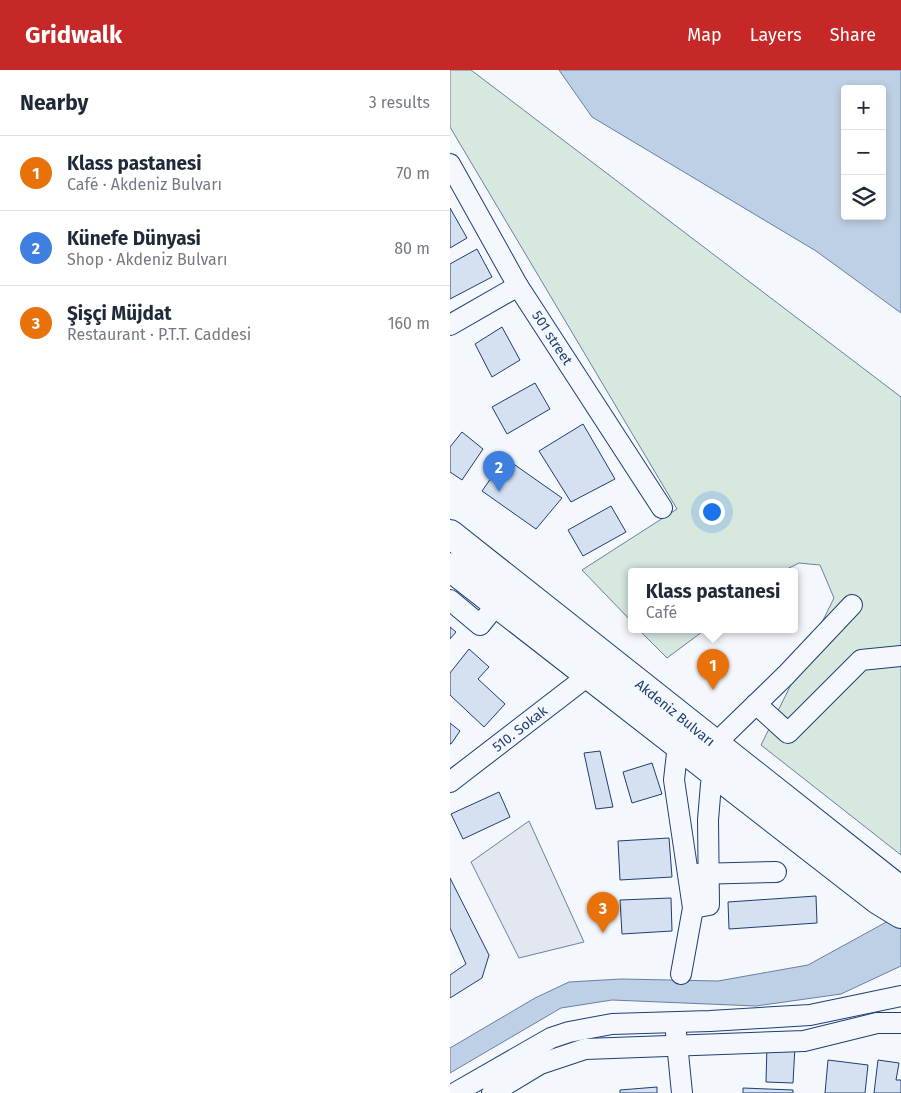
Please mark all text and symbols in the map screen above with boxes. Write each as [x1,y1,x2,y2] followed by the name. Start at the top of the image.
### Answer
[25,21,122,49] text: Gridwalk
[687,24,722,46] text: Map
[750,24,802,46] text: Layers
[830,24,876,46] text: Share
[841,85,886,220] map controls
[841,85,886,130] button: +
[20,90,88,116] text: Nearby
[369,93,430,112] text: 3 results
[841,130,886,175] button: −
[67,152,202,175] text: Klass pastanesi
[32,164,40,183] text: 1
[396,164,430,183] text: 70 m
[67,175,222,194] text: Café · Akdeniz Bulvarı
[841,175,886,220] button: layers
[67,227,201,250] text: Künefe Dünyasi
[32,239,40,258] text: 2
[394,239,430,258] text: 80 m
[67,250,227,269] text: Shop · Akdeniz Bulvarı
[67,302,172,325] text: Şişçi Müjdat
[528,308,576,369] street label: 501 street
[32,314,40,333] text: 3
[388,314,430,333] text: 160 m
[67,325,251,344] text: Restaurant · P.T.T. Caddesi
[483,451,515,492] pin: 2
[699,499,725,525] your location
[628,568,798,633] popup
[646,580,780,603] text: Klass pastanesi
[646,603,677,622] text: Café
[697,649,729,690] pin: 1
[632,676,718,750] street label: Akdeniz Bulvarı
[489,702,551,756] street label: 510. Sokak
[587,892,619,933] pin: 3

